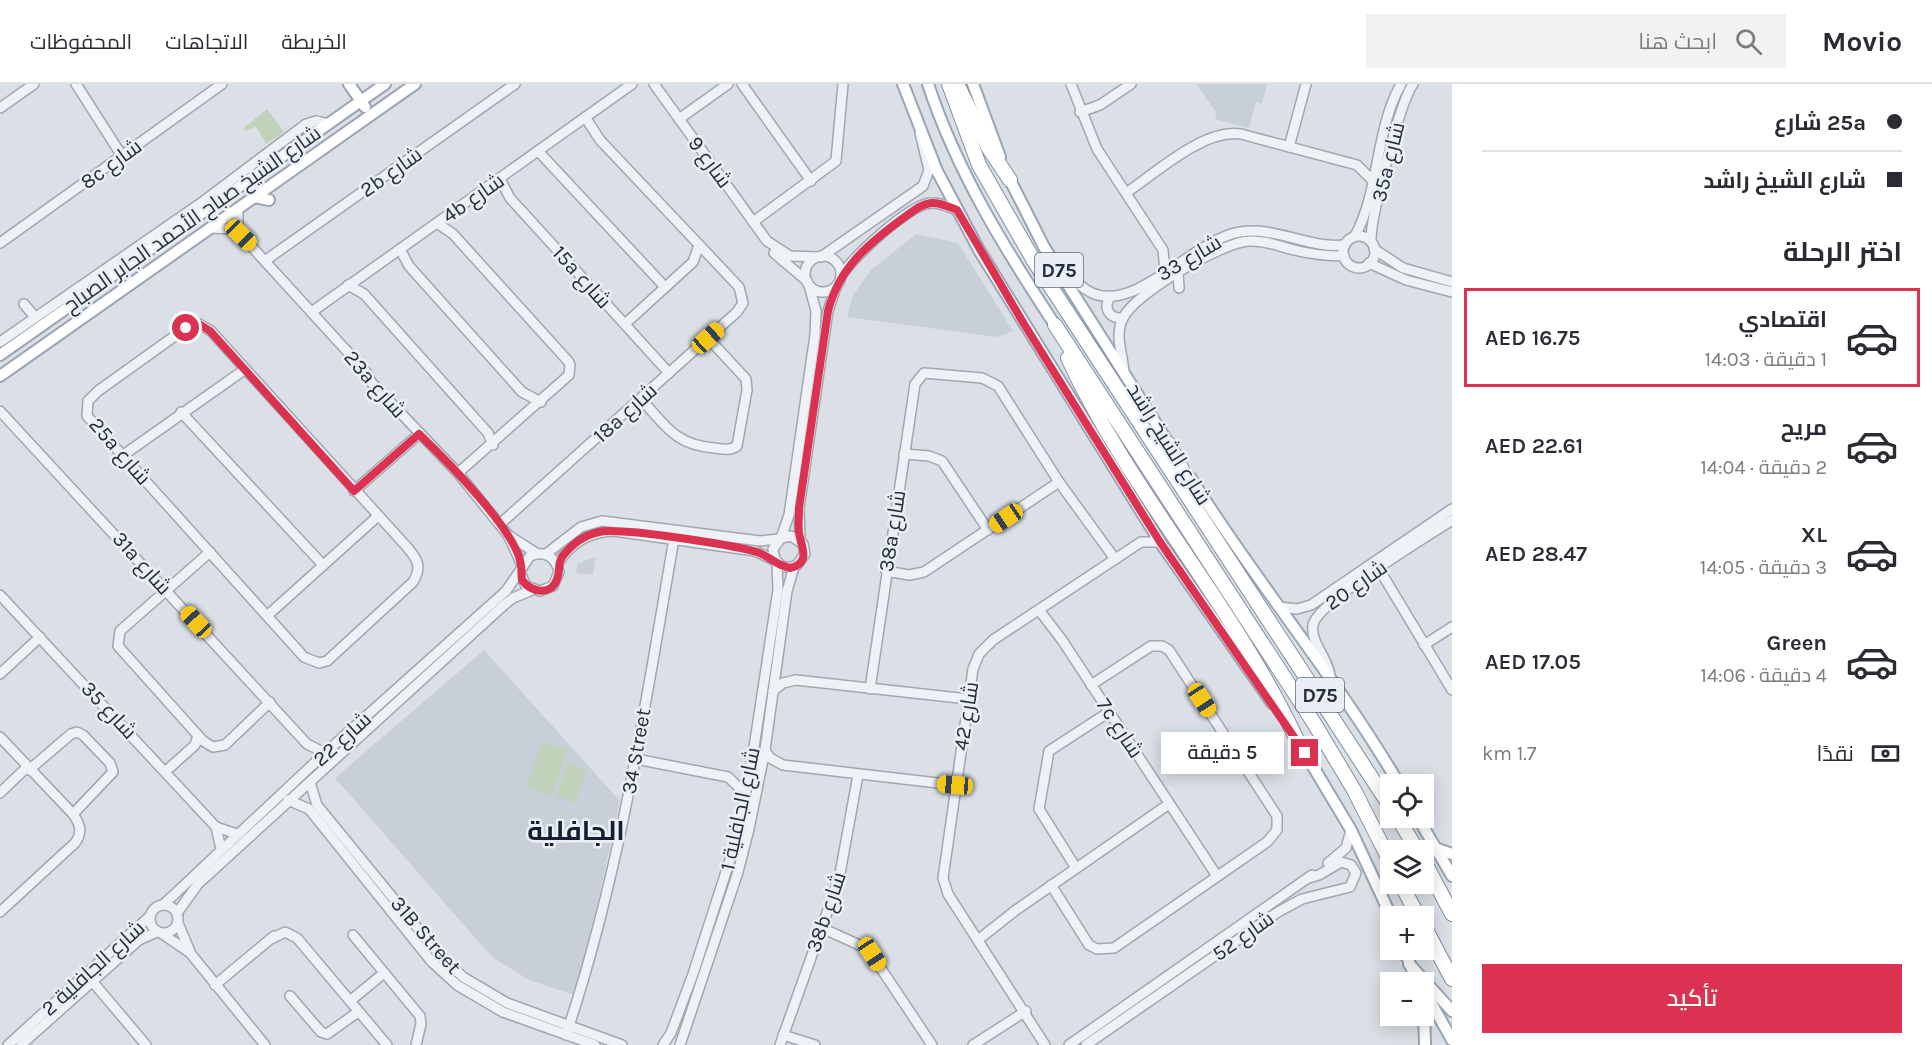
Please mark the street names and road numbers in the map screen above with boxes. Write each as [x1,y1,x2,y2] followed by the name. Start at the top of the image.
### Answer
[1366,120,1411,205] street label: 35a شارع
[59,121,326,319] street label: شارع الشيخ صباح الأحمد الجابر الصباح
[682,132,737,194] street label: شارع 9
[76,134,147,196] street label: 8c شارع
[355,142,428,204] street label: 2b شارع
[438,168,510,230] street label: 4b شارع
[1152,230,1227,288] street label: شارع 33
[546,241,616,315] street label: 15a شارع
[1035,253,1083,287] road number: D75
[338,345,411,424] street label: 23a شارع
[588,378,663,449] street label: 18a شارع
[1120,379,1216,510] street label: شارع الشيخ راشد
[83,412,156,491] street label: 25a شارع
[874,488,912,574] street label: 38a شارع
[106,527,177,601] street label: 31a شارع
[1320,555,1393,617] street label: شارع 20
[75,676,142,745] street label: شارع 35
[1296,678,1344,712] road number: D75
[949,680,985,753] street label: شارع 42
[1090,694,1148,763] street label: 7c شارع
[617,706,655,796] street label: 34 Street
[308,707,377,773] street label: شارع 22
[715,745,767,873] street label: شارع الجافلية 1
[801,869,853,956] street label: 38b شارع
[386,891,466,979] street label: 31B Street
[1208,906,1280,967] street label: شارع 52
[36,915,151,1022] street label: شارع الجافلية 2

